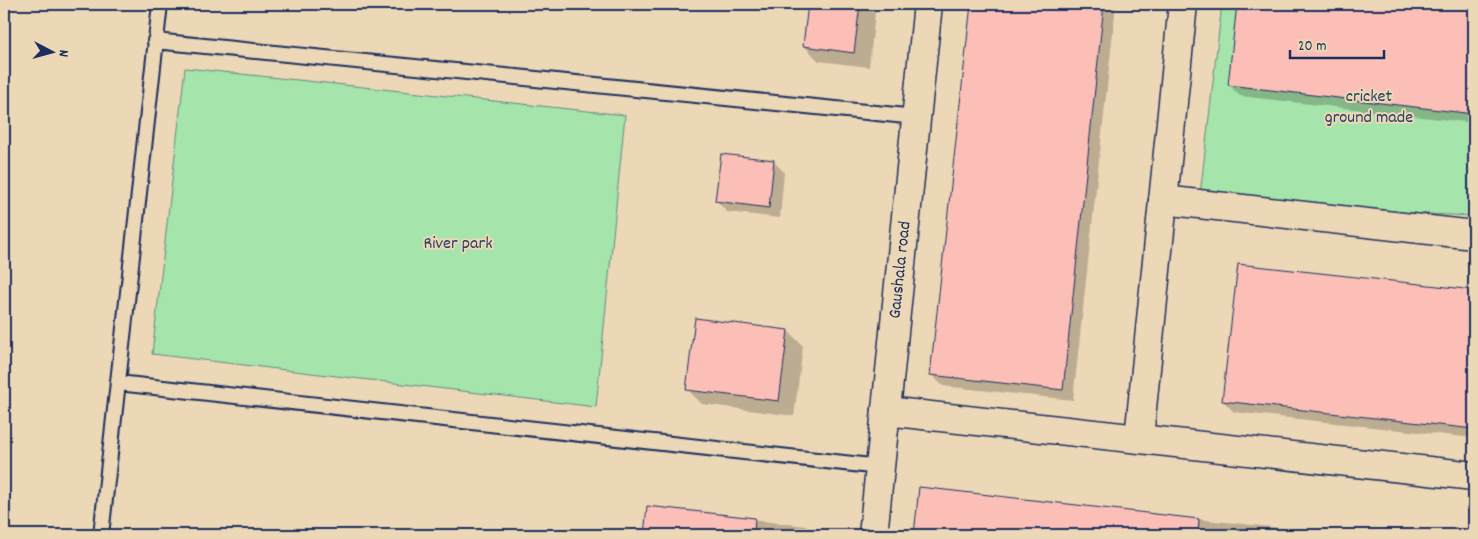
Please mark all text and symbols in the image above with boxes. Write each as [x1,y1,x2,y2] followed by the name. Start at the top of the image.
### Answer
[28,28,78,78] north arrow
[1290,28,1384,60] scale bar
[1298,36,1326,58] text: 20 m
[53,49,73,58] text: N
[1325,85,1413,131] park label: cricket ground made
[883,220,919,320] street label: Gaushala road
[423,232,493,257] park label: River park

